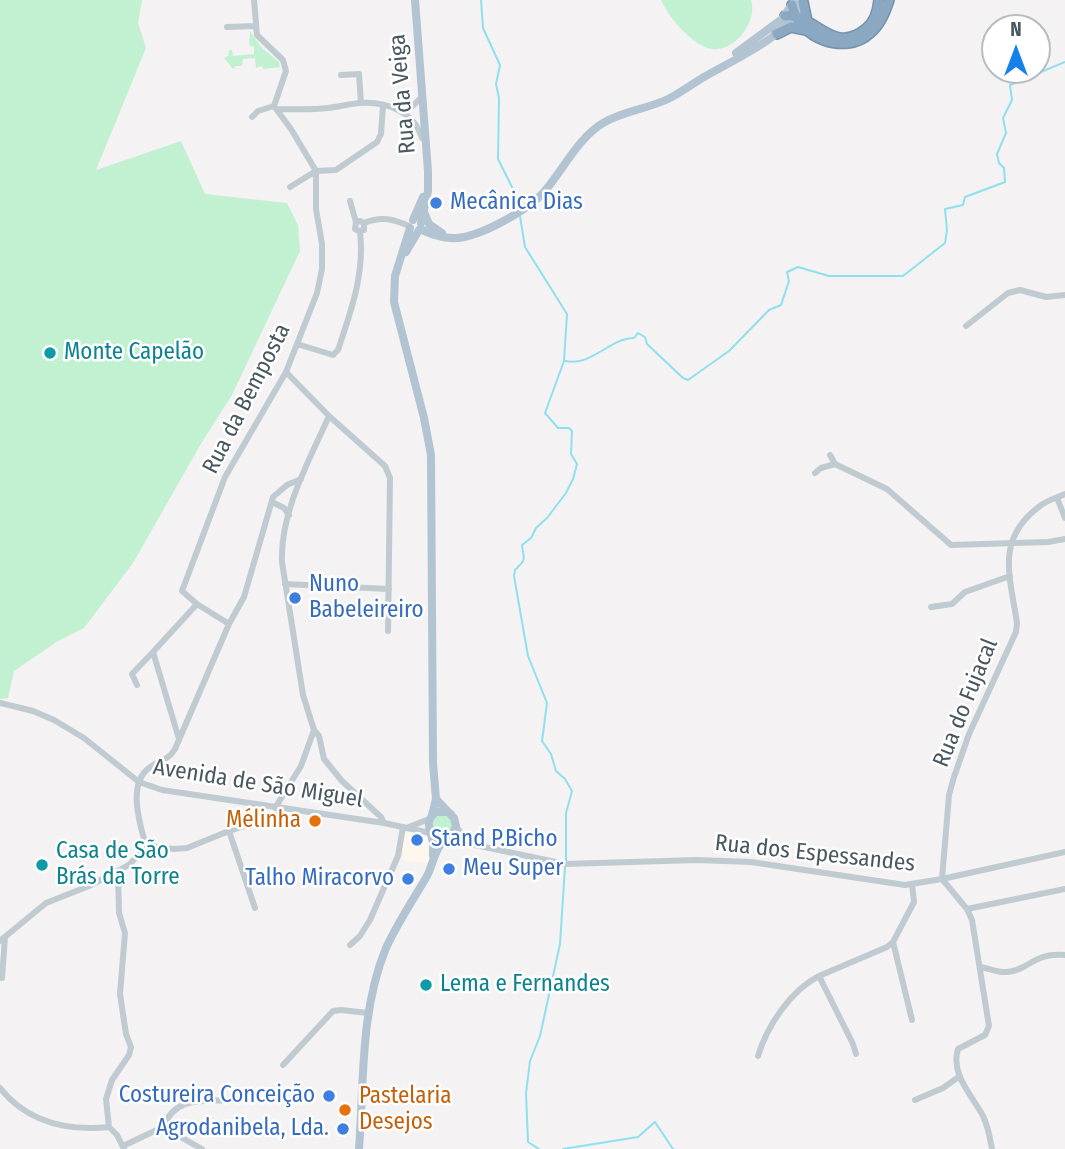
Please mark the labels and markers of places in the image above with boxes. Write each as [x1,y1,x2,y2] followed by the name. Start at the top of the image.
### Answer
[450,189,583,217] place label: Mecânica Dias
[428,195,444,211] marker: Mecânica Dias
[64,339,204,367] place label: Monte Capelão
[42,345,58,361] marker: Monte Capelão
[309,571,424,625] place label: Nuno Babeleireiro
[287,590,303,606] marker: Nuno Babeleireiro
[226,807,301,835] place label: Mélinha
[307,813,323,829] marker: Mélinha
[431,826,557,854] place label: Stand P.Bicho
[409,832,425,848] marker: Stand P.Bicho
[56,838,179,892] place label: Casa de São Brás da Torre
[463,855,563,883] place label: Meu Super
[34,857,50,873] marker: Casa de São Brás da Torre
[441,861,457,877] marker: Meu Super
[245,865,394,893] place label: Talho Miracorvo
[400,871,416,887] marker: Talho Miracorvo
[440,971,610,999] place label: Lema e Fernandes
[418,977,434,993] marker: Lema e Fernandes
[119,1082,315,1110] place label: Costureira Conceição
[359,1083,452,1137] place label: Pastelaria Desejos
[321,1088,337,1104] marker: Costureira Conceição
[337,1102,353,1118] marker: Pastelaria Desejos
[156,1115,329,1143] place label: Agrodanibela, Lda.
[335,1121,351,1137] marker: Agrodanibela, Lda.

